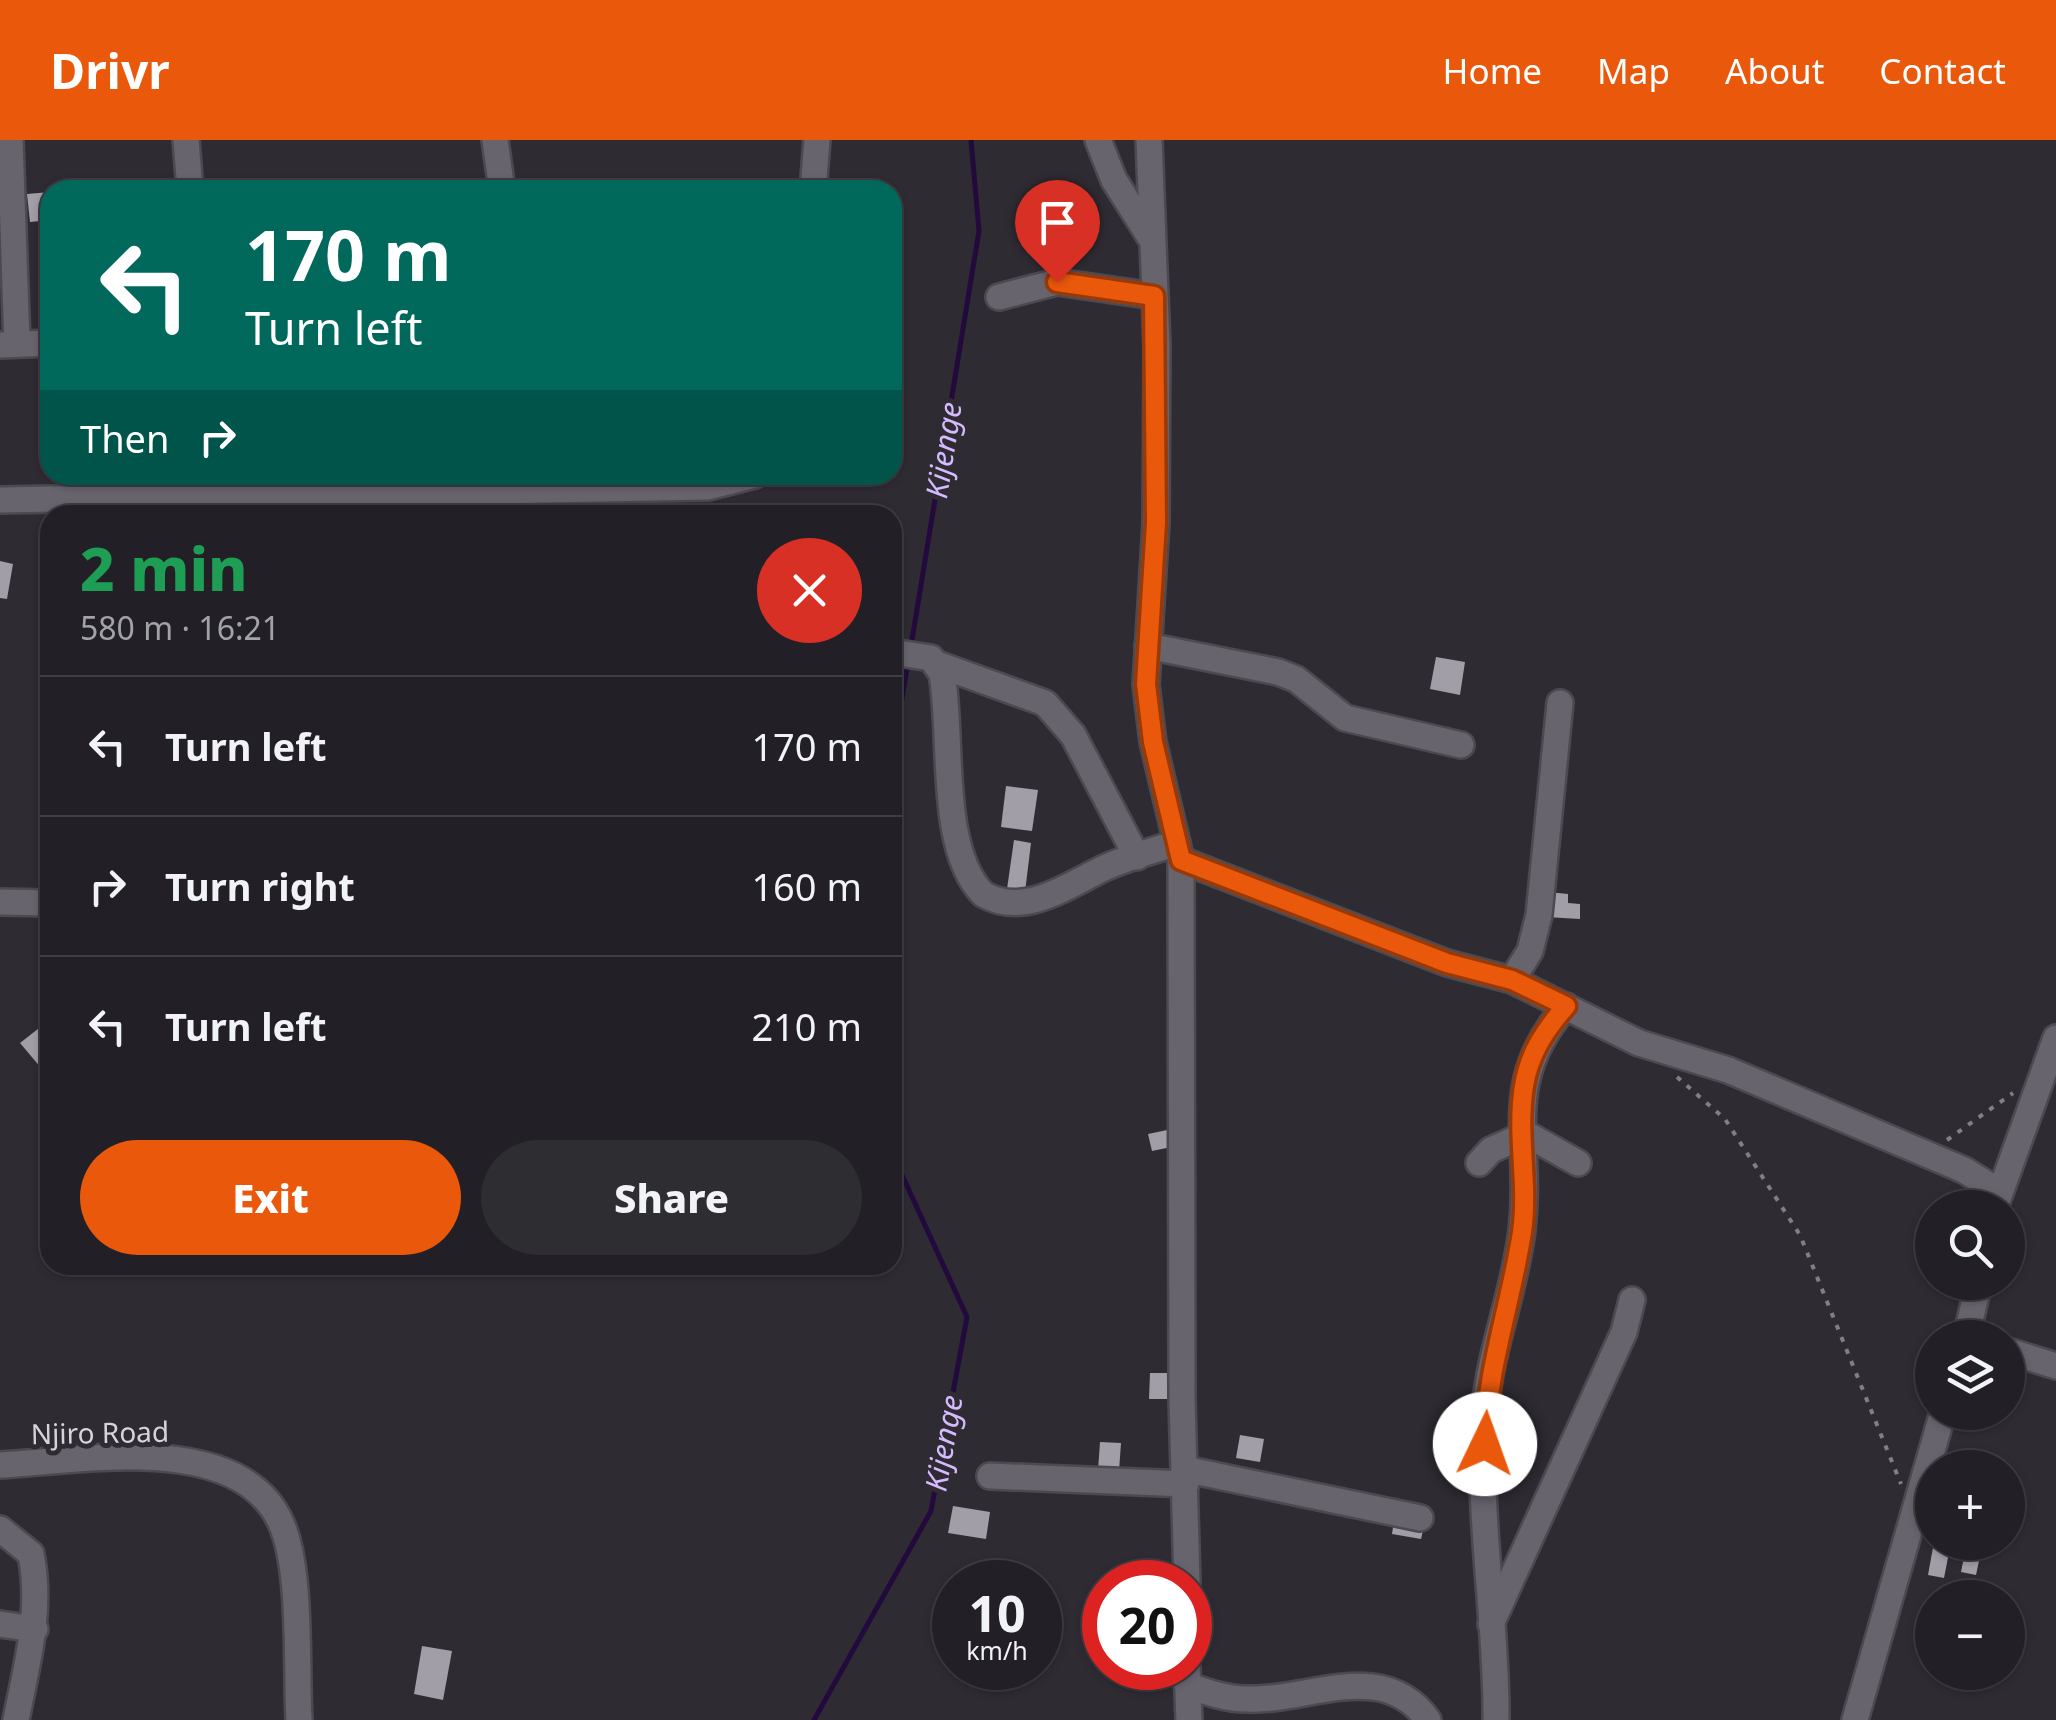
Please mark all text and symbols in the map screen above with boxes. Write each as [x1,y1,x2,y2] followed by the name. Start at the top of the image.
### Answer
[50,38,170,103] text: Drivr
[1443,47,1542,94] text: Home
[1597,47,1670,94] text: Map
[1725,47,1824,94] text: About
[1879,47,2006,94] text: Contact
[1015,180,1100,283] pin
[1030,195,1085,250] icon: arrive
[245,206,452,302] text: 170 m
[80,220,210,350] icon: left
[245,297,422,358] text: Turn left
[915,399,971,501] water label: Kijenge
[190,410,245,465] icon: right
[80,412,170,464] text: Then
[80,527,248,609] text: 2 min
[757,538,862,643] button: close
[80,606,280,649] text: 580 m · 16:21
[80,719,135,774] icon: left
[165,720,327,772] text: Turn left
[751,720,862,772] text: 170 m
[80,859,135,914] icon: right
[165,860,355,912] text: Turn right
[751,860,862,912] text: 160 m
[80,999,135,1054] icon: left
[165,1000,327,1052] text: Turn left
[751,1000,862,1052] text: 210 m
[80,1140,461,1255] button: Exit
[481,1140,862,1255] button: Share
[1915,1190,2025,1690] map controls
[1915,1190,2025,1300] button: search
[1915,1320,2025,1430] button: layers
[914,1392,972,1494] water label: Kijenge
[1433,1392,1537,1496] position arrow
[31,1412,169,1452] street label: Njiro Road
[1915,1450,2025,1560] button: +
[1082,1560,1212,1690] speed limit sign: 20
[968,1579,1026,1647] text: 10
[1915,1580,2025,1690] button: −
[966,1633,1028,1667] text: km/h

